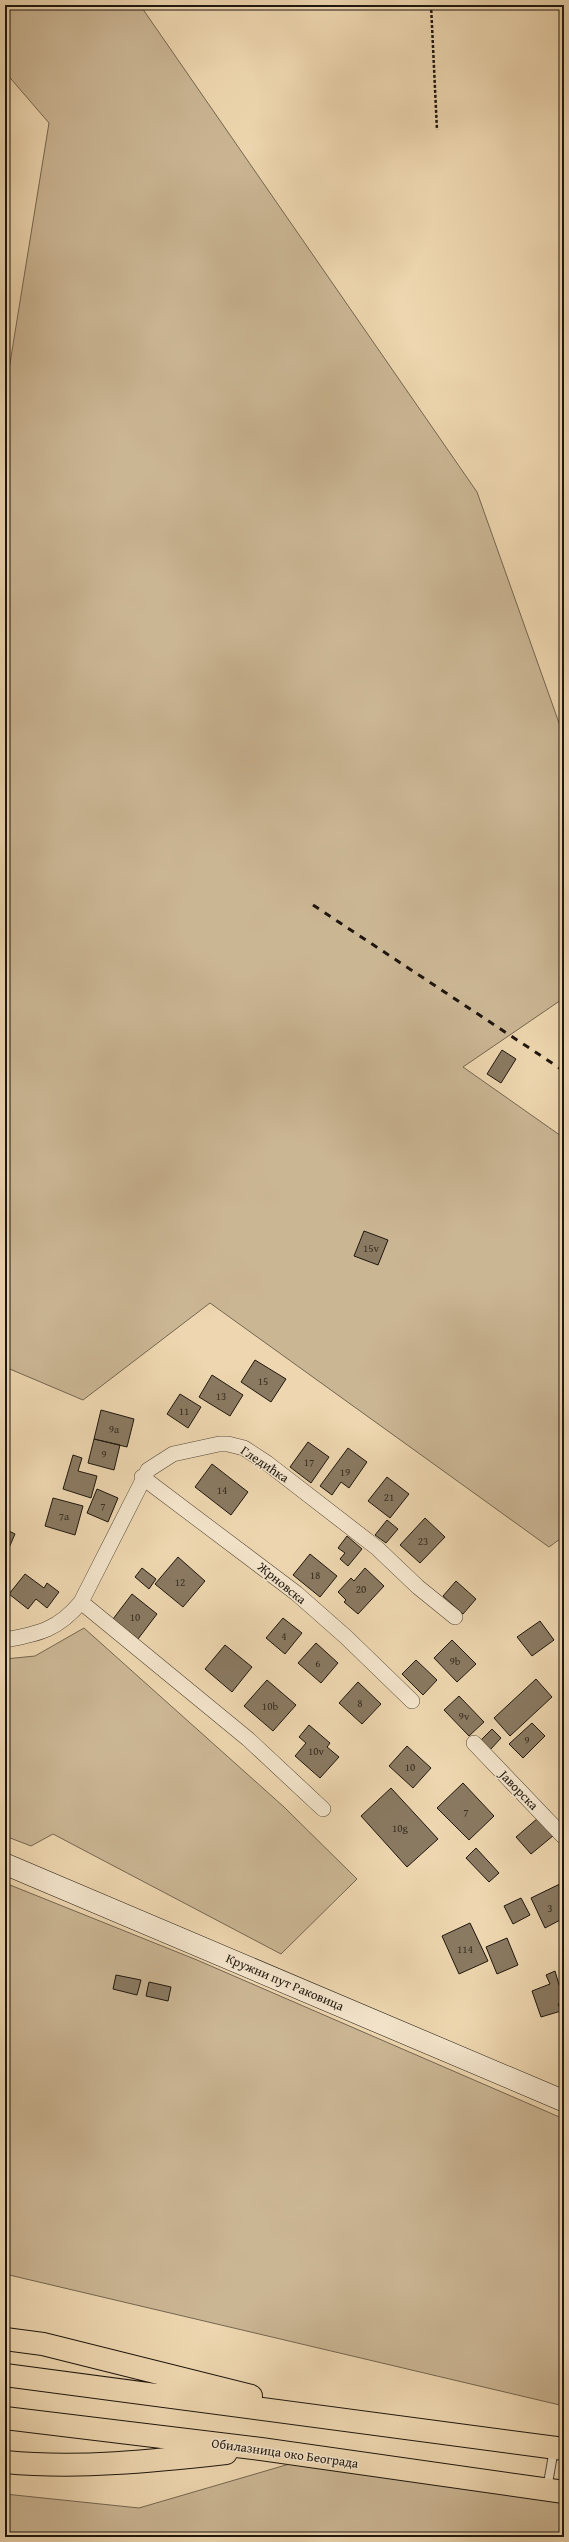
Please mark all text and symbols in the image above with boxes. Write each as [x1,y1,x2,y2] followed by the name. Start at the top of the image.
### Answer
[363,1240,380,1256] house number: 15v
[258,1373,268,1389] house number: 15
[216,1388,226,1404] house number: 13
[179,1403,189,1419] house number: 11
[109,1421,120,1437] house number: 9a
[237,1441,294,1488] street label: Гледићка
[101,1446,107,1462] house number: 9
[304,1454,314,1470] house number: 17
[340,1464,350,1480] house number: 19
[217,1482,227,1498] house number: 14
[384,1489,394,1505] house number: 21
[100,1498,106,1514] house number: 7
[59,1508,70,1524] house number: 7a
[418,1533,428,1549] house number: 23
[253,1557,311,1609] street label: Жрновска
[310,1567,320,1583] house number: 18
[175,1574,185,1590] house number: 12
[356,1581,366,1597] house number: 20
[130,1609,140,1625] house number: 10
[281,1628,287,1644] house number: 4
[450,1653,461,1669] house number: 9b
[315,1655,321,1671] house number: 6
[357,1695,363,1711] house number: 8
[262,1698,278,1714] house number: 10b
[459,1708,470,1724] house number: 9v
[524,1732,530,1748] house number: 9
[308,1743,325,1759] house number: 10v
[405,1759,415,1775] house number: 10
[494,1764,543,1815] street label: Јаворска
[463,1804,469,1820] house number: 7
[392,1820,409,1836] house number: 10g
[547,1900,553,1916] house number: 3
[457,1941,473,1957] house number: 114
[223,1949,348,2016] street label: Кружни пут Раковица
[210,2433,360,2473] street label: Обилазница око Београда

